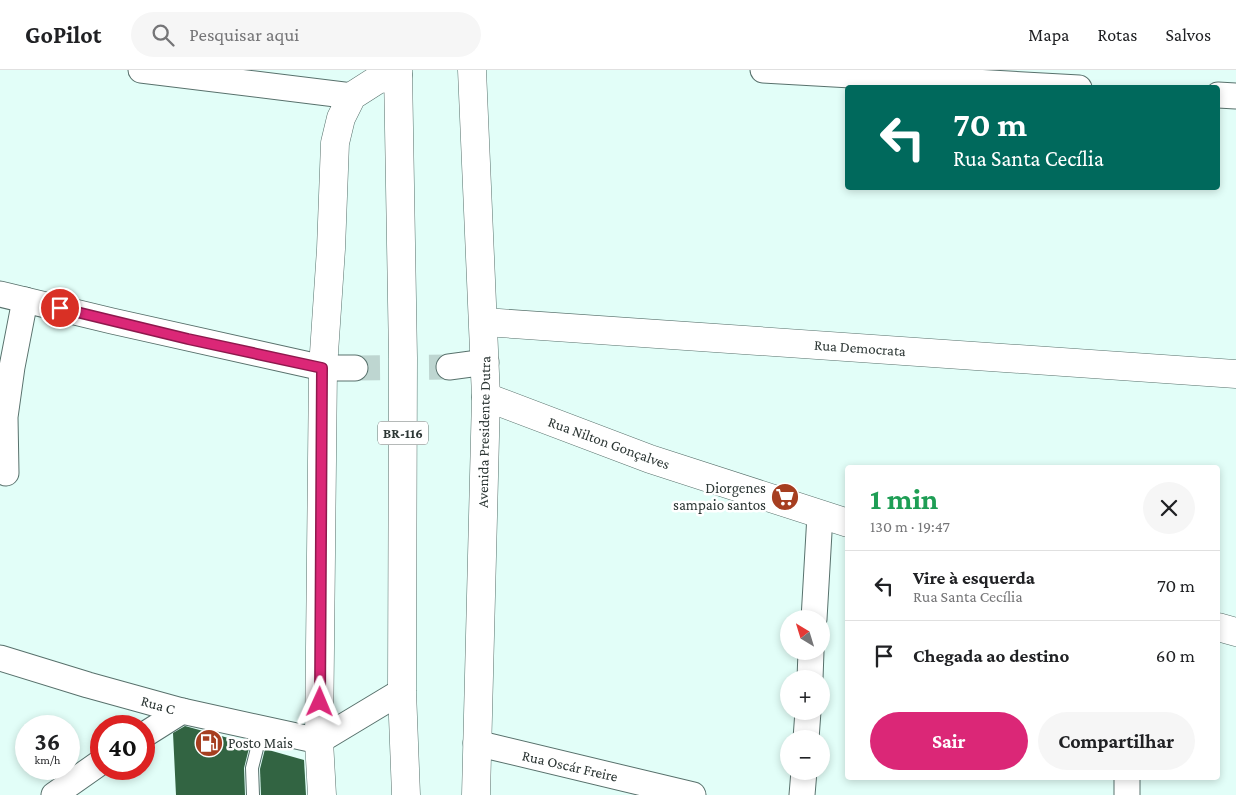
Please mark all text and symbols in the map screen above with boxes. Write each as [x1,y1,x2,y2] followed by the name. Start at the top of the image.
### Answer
[131,12,481,57] search box
[25,21,101,48] text: GoPilot
[149,21,177,49] icon: search
[189,24,299,45] text: Pesquisar aqui
[1028,25,1069,45] text: Mapa
[1097,25,1137,45] text: Rotas
[1165,25,1211,45] text: Salvos
[870,105,935,170] icon: left
[953,105,1027,144] text: 70 m
[953,146,1104,171] text: Rua Santa Cecília
[39,287,81,329] pin
[46,294,74,322] icon: arrive
[814,337,906,359] street label: Rua Democrata
[475,356,493,508] street label: Avenida Presidente Dutra
[546,414,672,473] street label: Rua Nilton Gonçalves
[378,422,428,444] road number: BR-116
[673,480,766,514] place label: Diorgenes sampaio santos
[770,482,800,512] supermarket icon: Diorgenes sampaio santos
[870,482,938,515] text: 1 min
[1143,482,1195,534] button: close
[870,518,950,535] text: 130 m · 19:47
[913,567,1035,588] text: Vire à esquerda
[870,572,898,600] icon: left
[1157,575,1195,596] text: 70 m
[913,588,1023,605] text: Rua Santa Cecília
[780,610,830,660] north arrow
[780,610,830,780] map controls
[870,642,898,670] icon: arrive
[913,645,1069,666] text: Chegada ao destino
[1156,645,1195,666] text: 60 m
[780,670,830,720] button: +
[293,675,345,727] position arrow
[139,693,177,718] street label: Rua C
[870,712,1028,770] button: Sair
[1038,712,1195,770] button: Compartilhar
[90,715,155,780] speed limit sign: 40
[35,728,60,755] text: 36
[194,728,224,758] fuel station icon: Posto Mais
[780,730,830,780] button: −
[228,735,293,751] place label: Posto Mais
[521,747,620,785] street label: Rua Oscár Freire
[35,753,60,767] text: km/h

